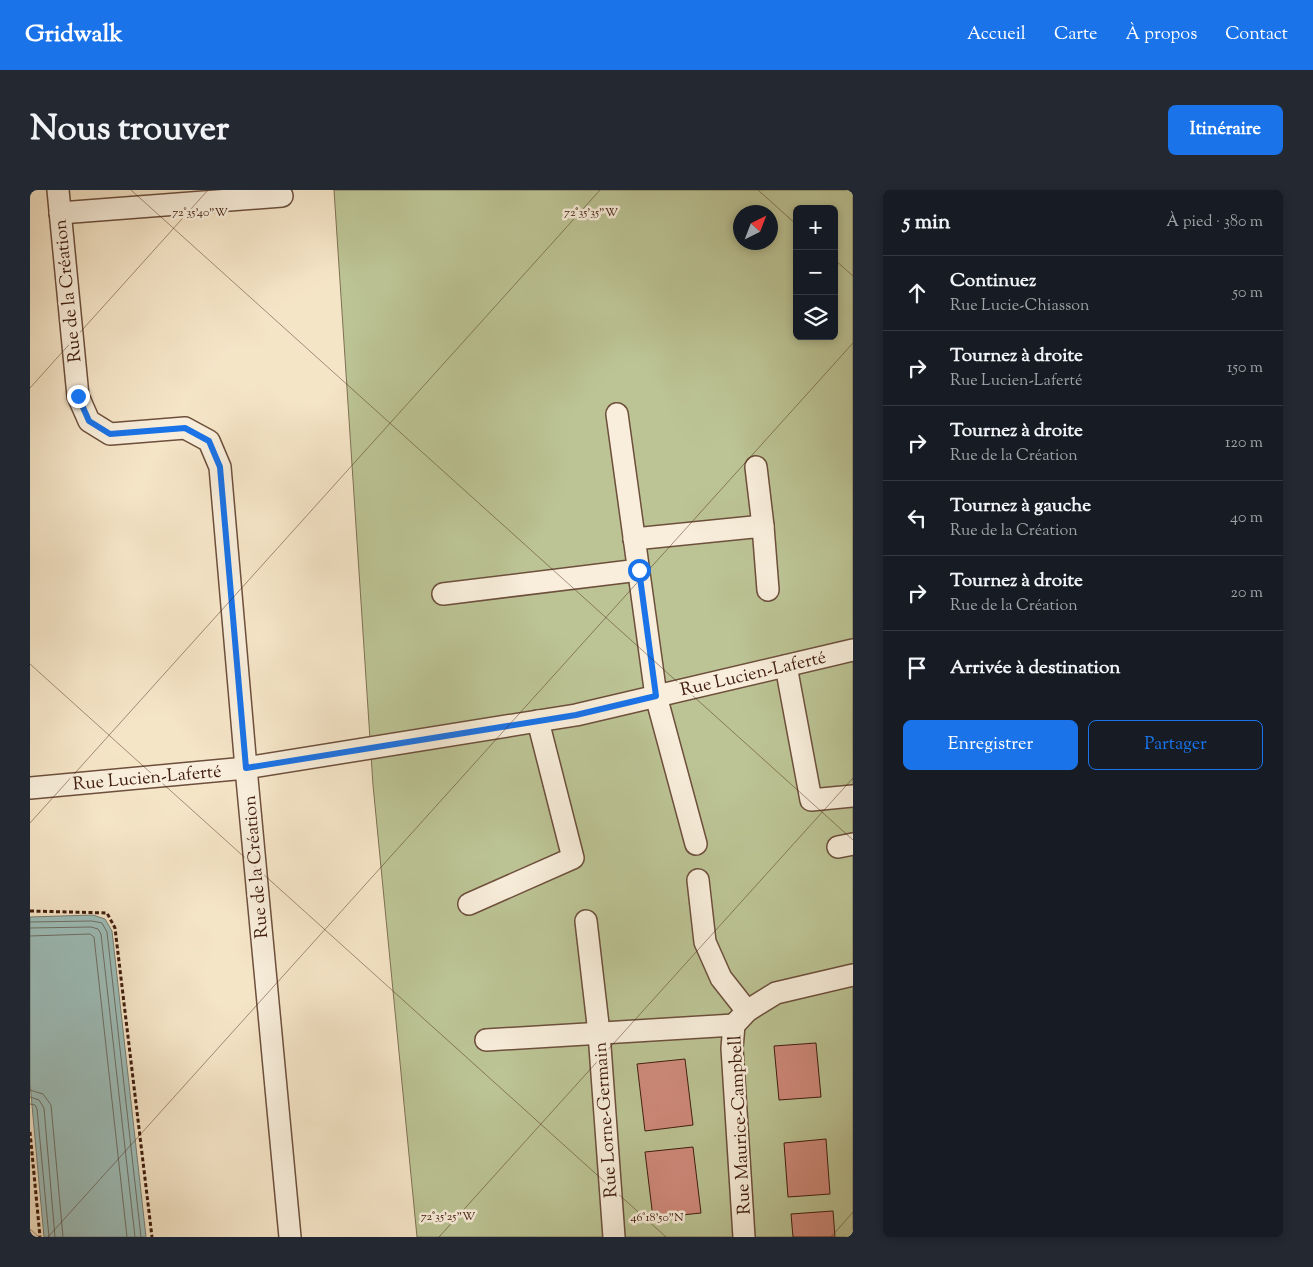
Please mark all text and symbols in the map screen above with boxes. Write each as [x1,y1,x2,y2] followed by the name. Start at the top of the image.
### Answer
[25,18,123,52] text: Gridwalk
[967,22,1026,48] text: Accueil
[1054,22,1098,48] text: Carte
[1126,22,1197,48] text: À propos
[1225,22,1288,48] text: Contact
[30,105,229,156] text: Nous trouver
[1168,105,1283,155] button: Itinéraire
[172,204,229,222] text: 72°35'40"W
[564,204,619,222] text: 72°35'35"W
[733,205,778,250] north arrow
[793,205,838,340] map controls
[793,205,838,250] button: +
[903,208,950,238] text: 5 min
[1166,211,1263,234] text: À pied · 380 m
[49,218,89,364] street label: Rue de la Création
[793,250,838,295] button: −
[950,268,1036,295] text: Continuez
[903,279,931,307] icon: ahead
[1232,282,1263,305] text: 50 m
[793,295,838,340] button: layers
[950,295,1090,318] text: Rue Lucie-Chiasson
[950,343,1083,370] text: Tournez à droite
[903,354,931,382] icon: right
[1227,357,1263,380] text: 150 m
[950,370,1082,393] text: Rue Lucien-Laferté
[67,385,90,408] route end
[950,418,1083,445] text: Tournez à droite
[903,429,931,457] icon: right
[1225,432,1263,455] text: 120 m
[950,445,1078,468] text: Rue de la Création
[950,493,1091,520] text: Tournez à gauche
[903,504,931,532] icon: left
[1230,507,1263,530] text: 40 m
[950,520,1078,543] text: Rue de la Création
[628,559,651,582] route start
[950,568,1083,595] text: Tournez à droite
[903,579,931,607] icon: right
[1230,582,1263,605] text: 20 m
[950,595,1078,618] text: Rue de la Création
[678,646,829,704] street label: Rue Lucien-Laferté
[903,654,931,682] icon: arrive
[950,655,1121,682] text: Arrivée à destination
[903,720,1078,770] button: Enregistrer
[1088,720,1263,770] button: Partager
[72,760,223,798] street label: Rue Lucien-Laferté
[238,794,276,939] street label: Rue de la Création
[723,1035,759,1215] street label: Rue Maurice-Campbell
[589,1041,625,1199] street label: Rue Lorne-Germain
[421,1208,476,1226] text: 72°35'25"W
[630,1209,684,1227] text: 46°18'50"N

